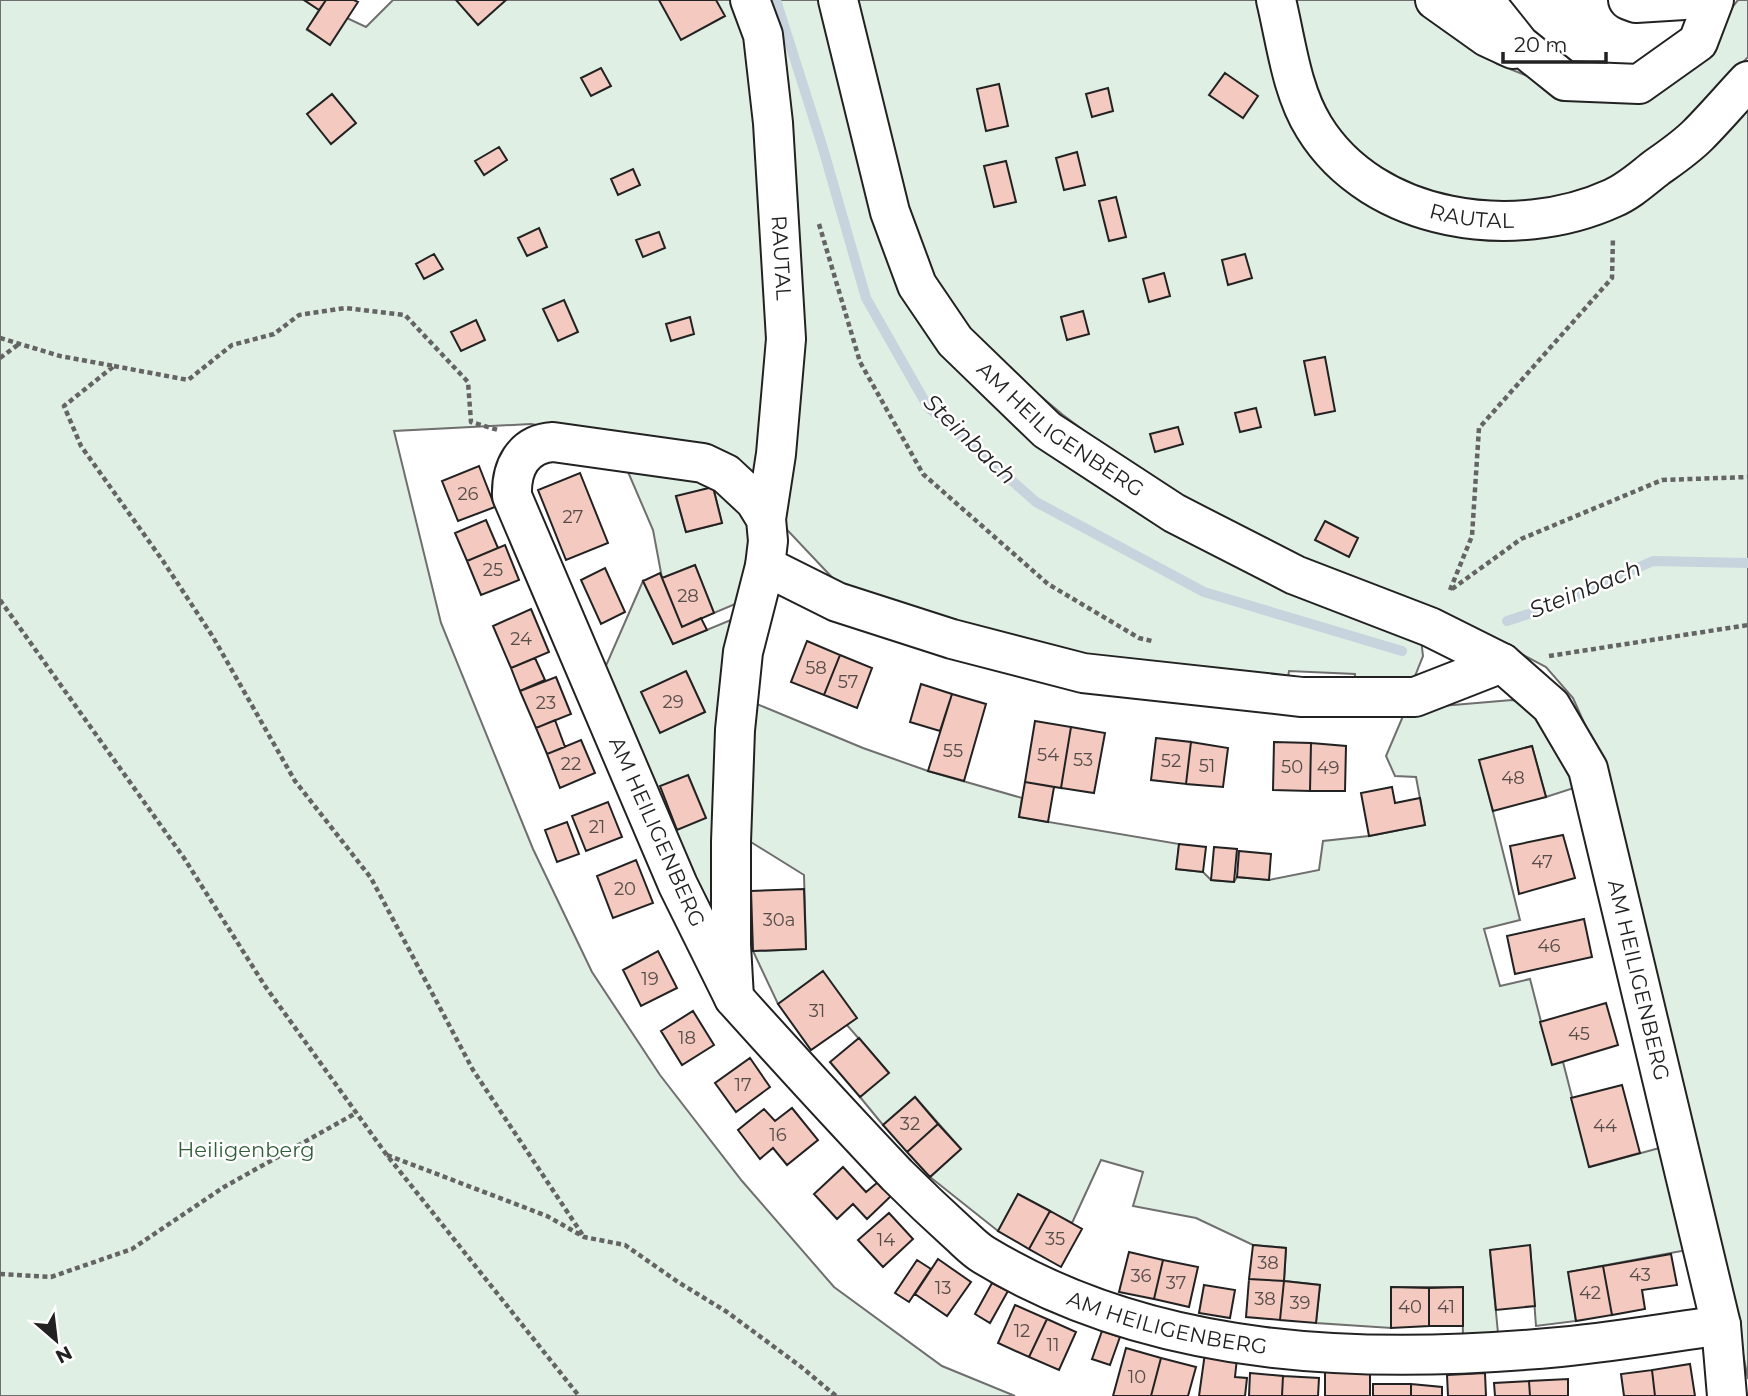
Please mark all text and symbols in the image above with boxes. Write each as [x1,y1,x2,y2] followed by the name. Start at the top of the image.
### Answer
[1503,21,1606,65] scale bar
[1514,32,1568,57] text: 20 m
[1427,198,1515,233] street label: RAUTAL
[767,215,797,302] street label: RAUTAL
[972,356,1149,502] street label: AM HEILIGENBERG
[918,388,1022,490] water label: Steinbach
[457,483,479,505] house number: 26
[563,506,583,528] house number: 27
[1525,554,1645,624] water label: Steinbach
[483,559,503,581] house number: 25
[677,585,699,607] house number: 28
[510,628,532,650] house number: 24
[805,657,827,679] house number: 58
[838,671,858,693] house number: 57
[662,691,684,713] house number: 29
[536,692,556,714] house number: 23
[604,733,711,931] street label: AM HEILIGENBERG
[943,740,963,762] house number: 55
[1037,744,1059,766] house number: 54
[1073,749,1093,771] house number: 53
[1161,750,1181,772] house number: 52
[561,753,581,775] house number: 22
[1199,755,1215,777] house number: 51
[1281,756,1303,778] house number: 50
[1317,757,1339,779] house number: 49
[1501,767,1525,789] house number: 48
[589,816,605,838] house number: 21
[1531,851,1553,873] house number: 47
[1603,877,1675,1083] street label: AM HEILIGENBERG
[614,878,636,900] house number: 20
[763,909,795,931] house number: 30a
[1538,935,1560,957] house number: 46
[641,968,659,990] house number: 19
[809,1000,825,1022] house number: 31
[1568,1023,1590,1045] house number: 45
[678,1027,696,1049] house number: 18
[734,1074,752,1096] house number: 17
[900,1113,920,1135] house number: 32
[1593,1115,1617,1137] house number: 44
[769,1124,787,1146] house number: 16
[177,1137,315,1162] park label: Heiligenberg
[1045,1228,1065,1250] house number: 35
[877,1229,895,1251] house number: 14
[1257,1252,1279,1274] house number: 38
[1629,1264,1651,1286] house number: 43
[1130,1265,1152,1287] house number: 36
[1166,1272,1186,1294] house number: 37
[935,1277,951,1299] house number: 13
[1579,1282,1601,1304] house number: 42
[1064,1285,1269,1359] street label: AM HEILIGENBERG
[1254,1288,1276,1310] house number: 38
[1289,1292,1311,1314] house number: 39
[1398,1296,1422,1318] house number: 40
[1437,1296,1455,1318] house number: 41
[21,1305,91,1375] north arrow
[1014,1320,1030,1342] house number: 12
[1047,1334,1060,1356] house number: 11
[52,1341,76,1368] text: N
[1128,1366,1146,1388] house number: 10

